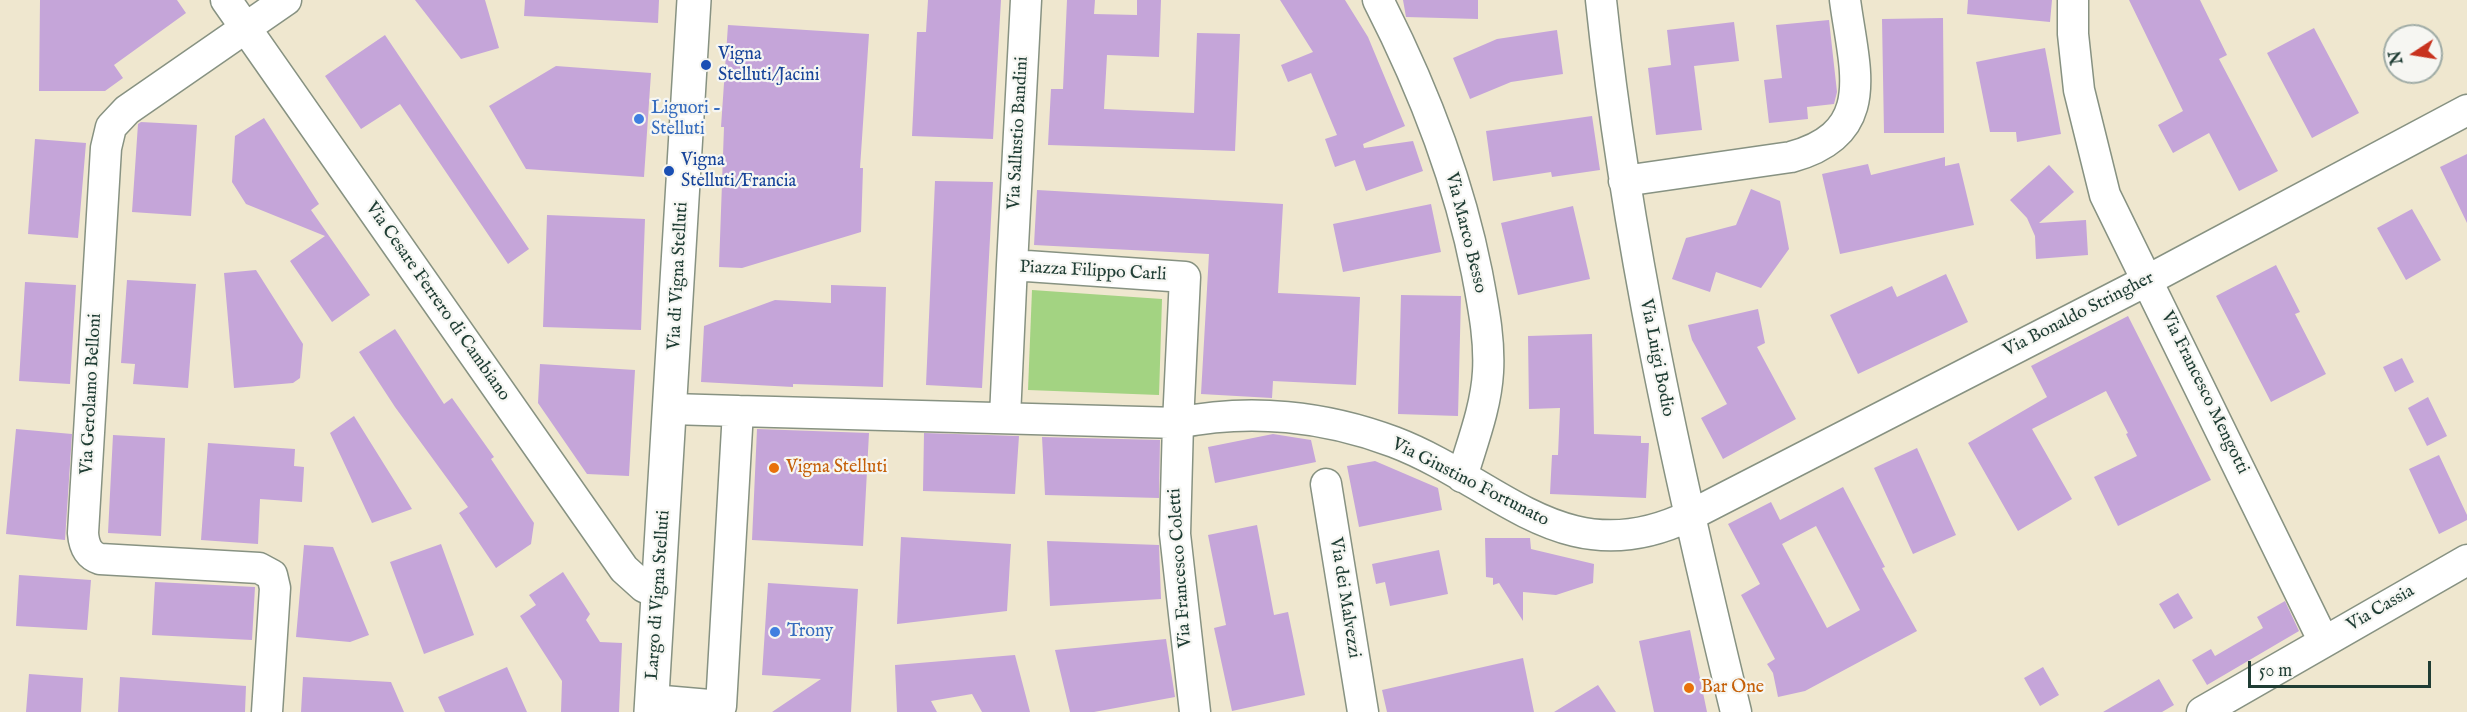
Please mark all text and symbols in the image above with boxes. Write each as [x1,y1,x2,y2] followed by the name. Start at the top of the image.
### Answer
[2383,24,2443,84] north arrow
[718,44,819,86] place label: Vigna Stelluti/Jacini
[2386,48,2409,66] text: N
[1004,56,1034,210] street label: Via Sallustio Bandini
[699,58,713,72] marker: Vigna Stelluti/Jacini
[651,98,721,140] place label: Liguori - Stelluti
[632,112,646,126] marker: Liguori - Stelluti
[681,150,796,192] place label: Vigna Stelluti/Francia
[662,164,676,178] marker: Vigna Stelluti/Francia
[1440,170,1490,296] street label: Via Marco Besso
[360,198,514,406] street label: Via Cesare Ferrero di Cambiano
[664,202,694,350] street label: Via di Vigna Stelluti
[1019,257,1167,287] street label: Piazza Filippo Carli
[2000,268,2158,362] street label: Via Bonaldo Stringher
[1634,297,1678,419] street label: Via Luigi Bodio
[2155,308,2253,478] street label: Via Francesco Mengotti
[77,313,107,475] street label: Via Gerolamo Belloni
[1388,434,1552,532] street label: Via Giustino Fortunato
[786,457,887,479] place label: Vigna Stelluti
[767,461,781,475] marker: Vigna Stelluti
[1165,487,1197,649] street label: Via Francesco Coletti
[642,509,676,681] street label: Largo di Vigna Stelluti
[1324,536,1364,660] street label: Via dei Malvezzi
[2343,581,2419,637] street label: Via Cassia
[787,621,833,643] place label: Trony
[768,625,782,639] marker: Trony
[2251,649,2434,687] scale bar
[2259,660,2292,683] text: 50 m
[1701,677,1764,699] place label: Bar One
[1682,681,1696,695] marker: Bar One

